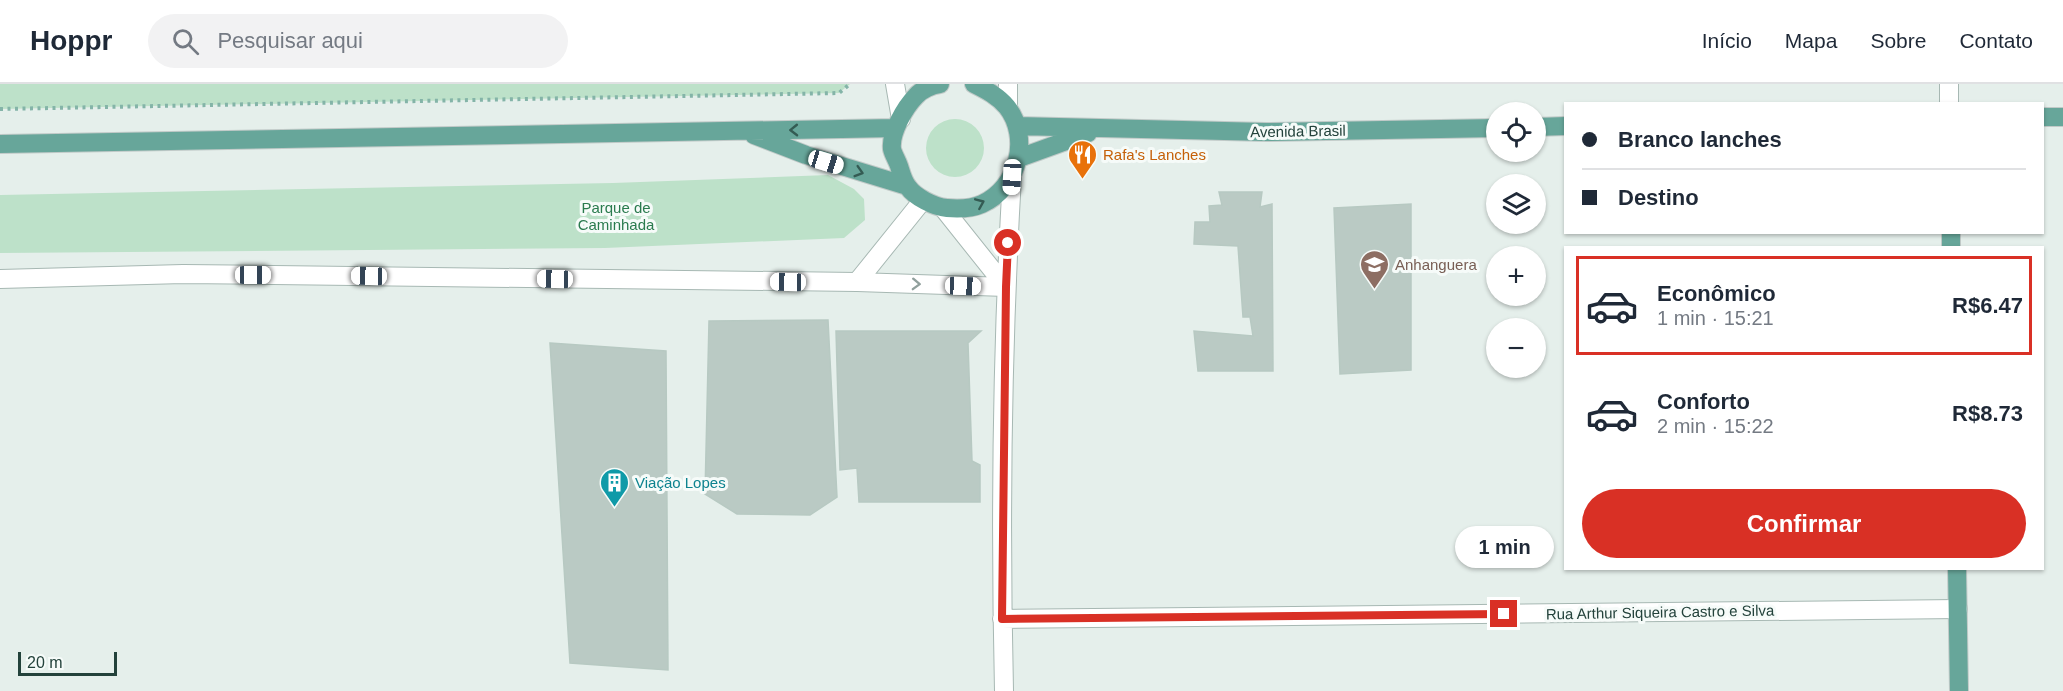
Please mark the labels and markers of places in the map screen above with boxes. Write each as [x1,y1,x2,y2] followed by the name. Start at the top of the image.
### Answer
[1066,138,1098,180] restaurant icon: Rafa's Lanches
[1103,146,1206,163] place label: Rafa's Lanches
[1358,248,1390,290] school or university icon: Anhanguera
[1395,256,1477,273] place label: Anhanguera
[598,466,630,508] building icon: Viação Lopes
[635,474,726,491] place label: Viação Lopes

